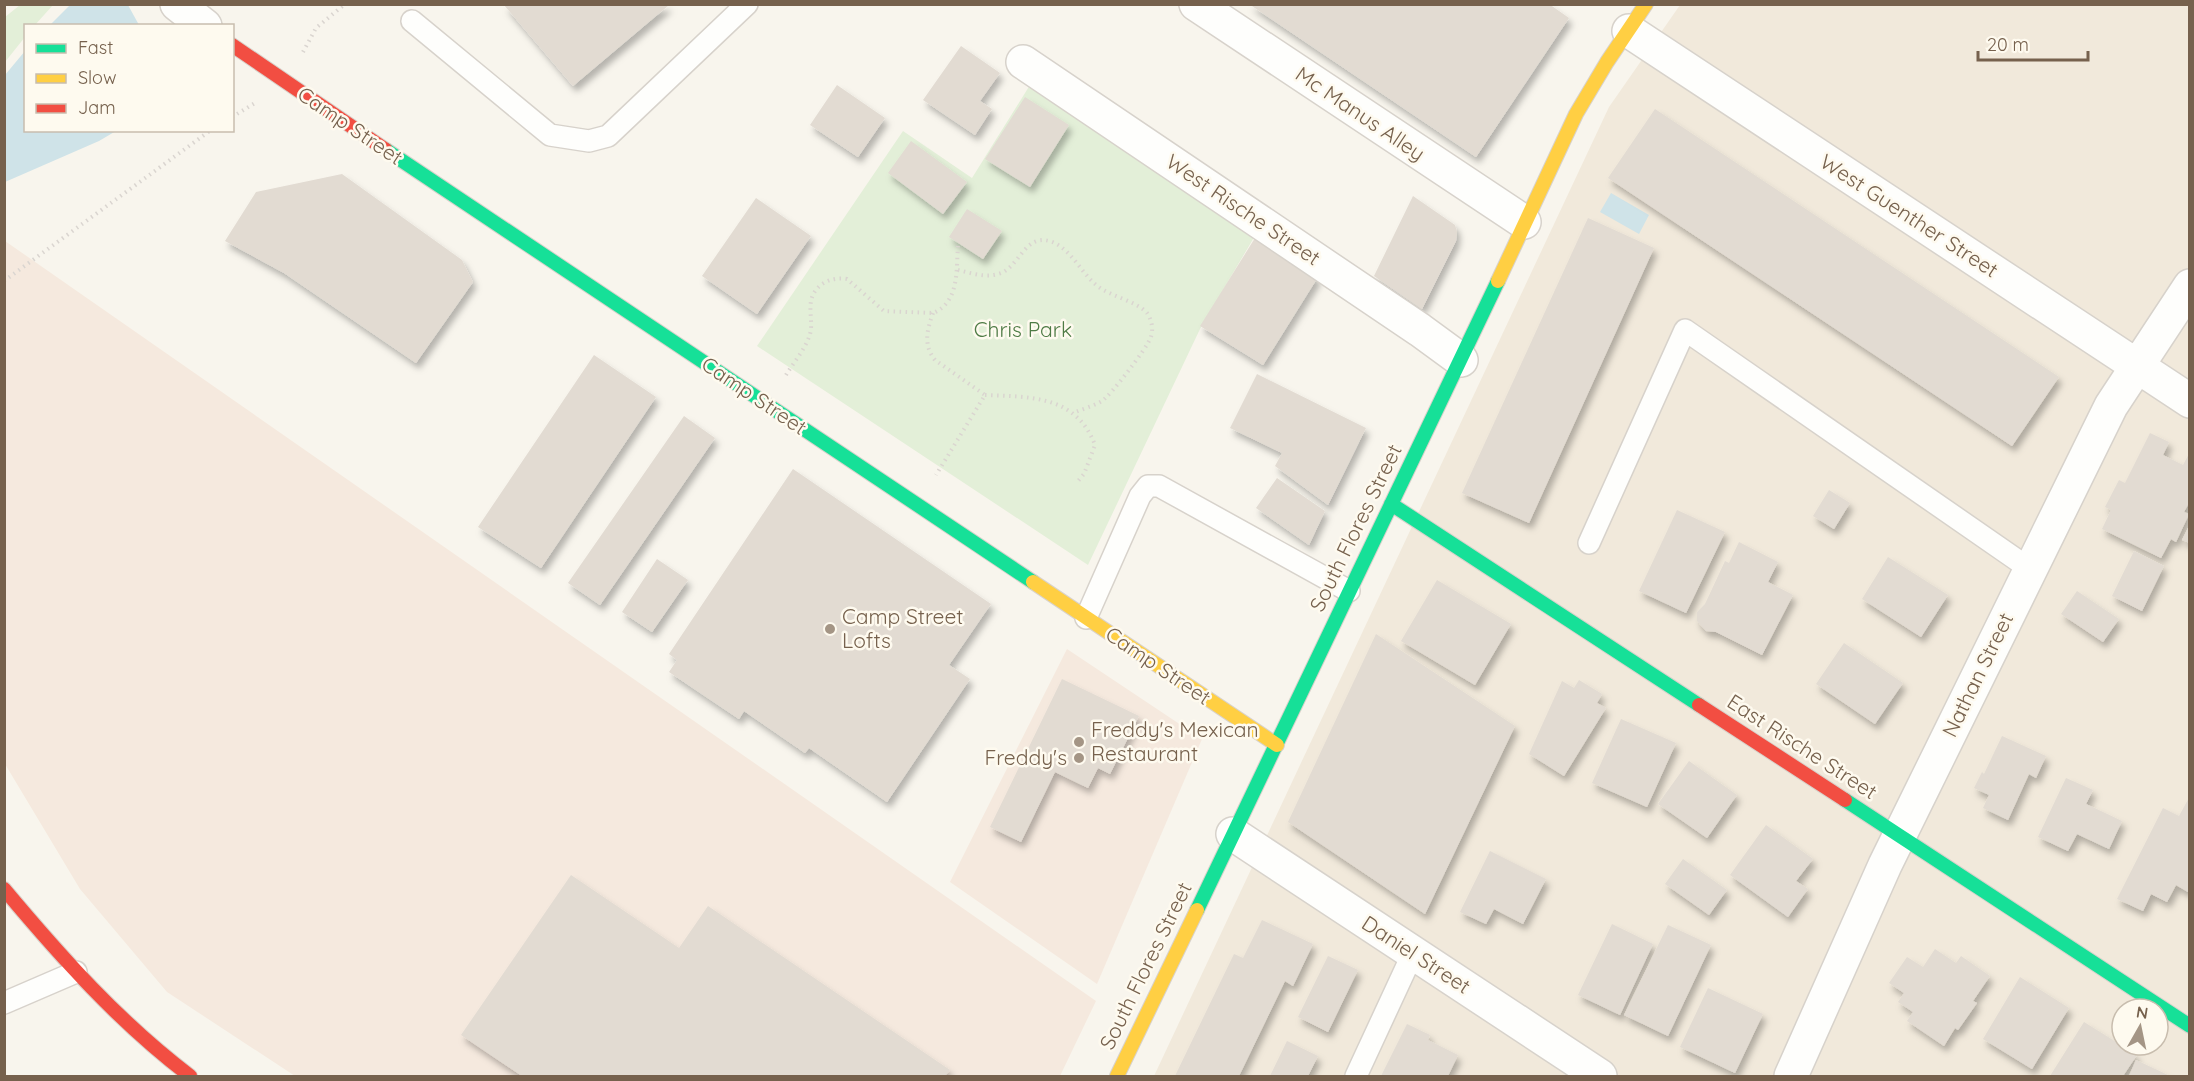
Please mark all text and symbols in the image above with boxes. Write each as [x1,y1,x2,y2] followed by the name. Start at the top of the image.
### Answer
[24,24,234,132] legend
[1978,24,2088,62] scale bar
[1987,33,2029,56] text: 20 m
[78,36,113,59] text: Fast
[1291,60,1430,166] street label: Mc Manus Alley
[78,66,116,89] text: Slow
[293,80,408,170] street label: Camp Street
[78,96,116,119] text: Jam
[1161,148,1326,270] street label: West Rische Street
[1816,148,2004,282] street label: West Guenther Street
[974,316,1072,342] park label: Chris Park
[697,350,812,440] street label: Camp Street
[1303,440,1407,615] street label: South Flores Street
[842,603,963,653] place label: Camp Street Lofts
[1936,608,2018,741] street label: Nathan Street
[1101,620,1216,710] street label: Camp Street
[823,622,837,636] marker: Camp Street Lofts
[1723,688,1882,804] street label: East Rische Street
[1091,716,1259,766] place label: Freddy's Mexican Restaurant
[1072,735,1086,749] marker: Freddy's Mexican Restaurant
[985,744,1067,770] place label: Freddy's
[1072,751,1086,765] marker: Freddy's
[1093,878,1197,1053] street label: South Flores Street
[1357,909,1476,999] street label: Daniel Street
[2110,997,2170,1057] north arrow
[2135,1001,2150,1023] text: N

